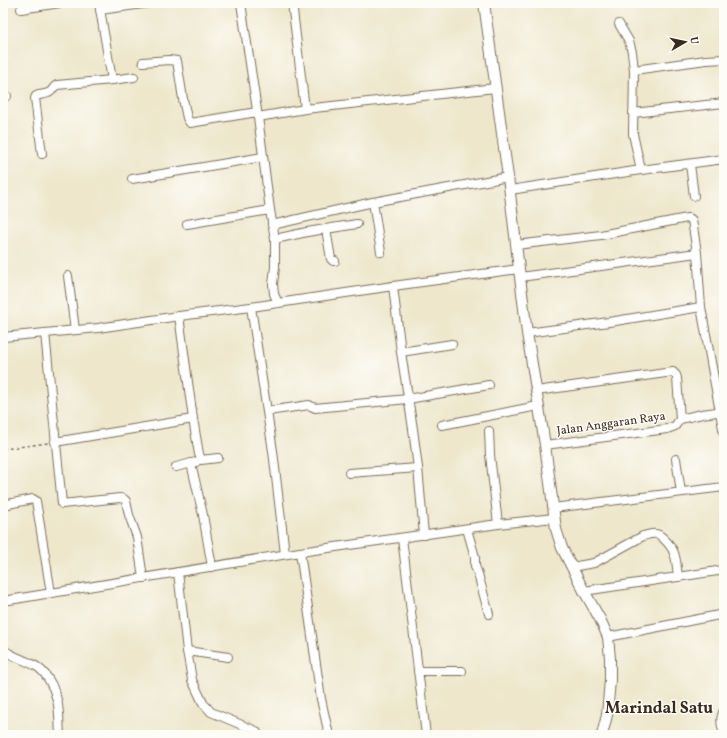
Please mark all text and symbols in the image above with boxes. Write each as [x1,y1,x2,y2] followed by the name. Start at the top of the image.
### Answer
[665,22,705,62] north arrow
[685,36,701,46] text: U
[556,408,667,440] street label: Jalan Anggaran Raya
[605,698,713,720] district label: Marindal Satu

